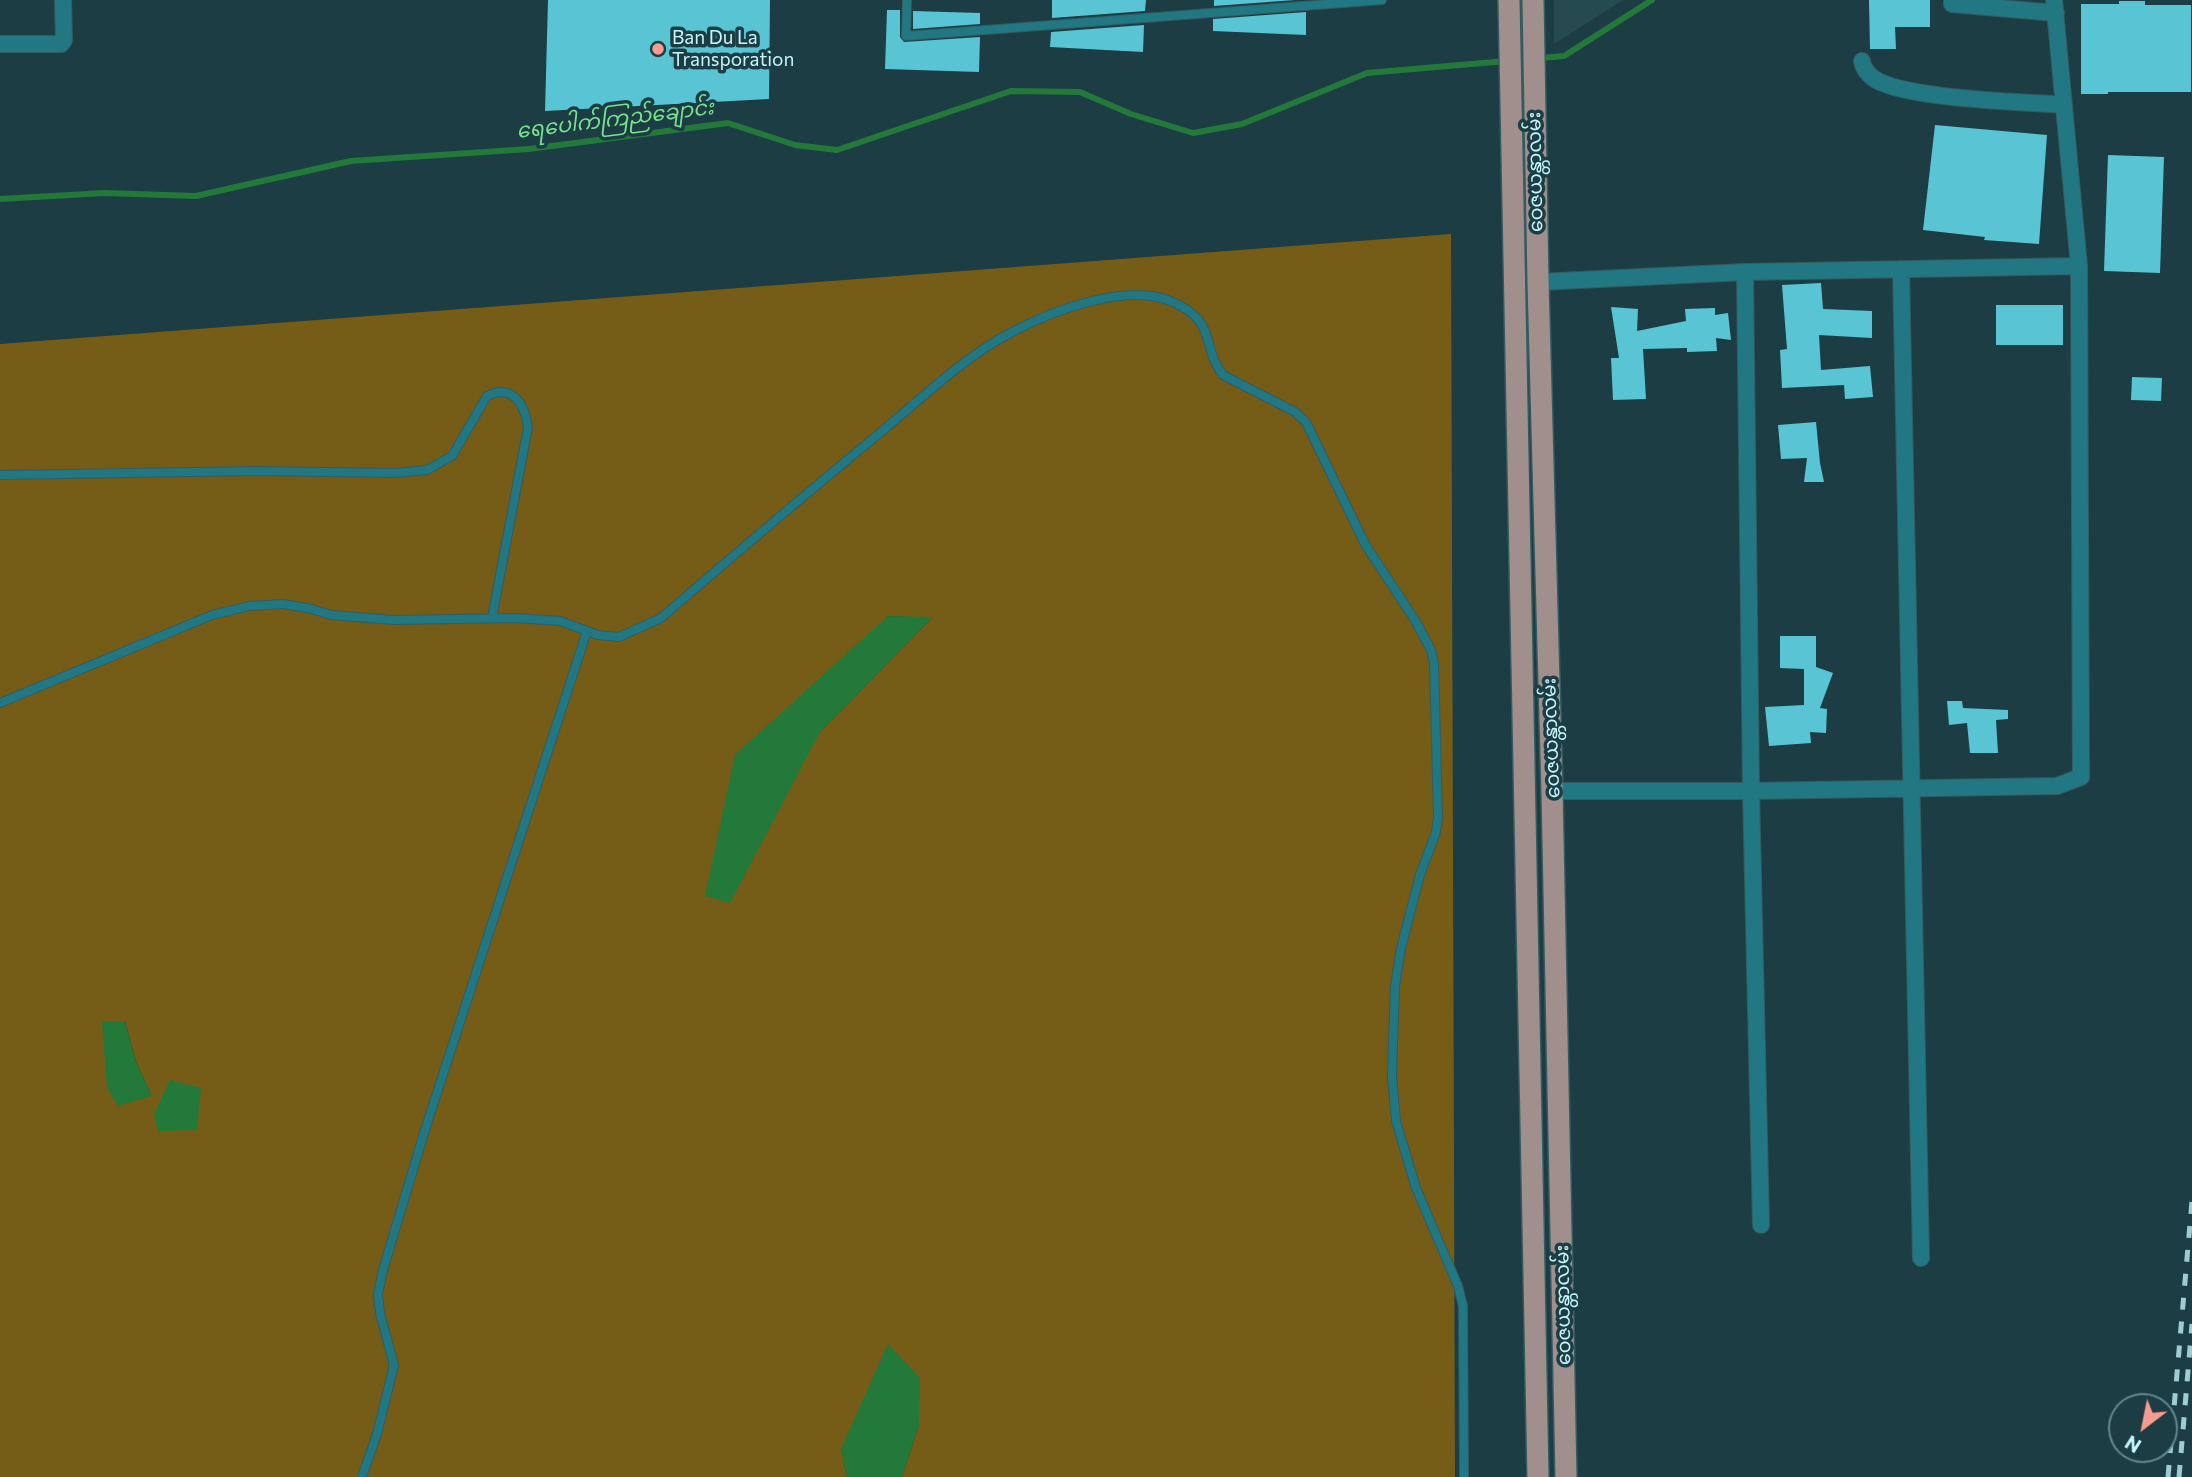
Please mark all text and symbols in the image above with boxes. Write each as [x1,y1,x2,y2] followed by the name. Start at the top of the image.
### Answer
[672,27,794,71] place label: Ban Du La Transporation
[650,41,666,57] marker: Ban Du La Transporation
[515,94,715,144] water label: ရေပေါက်ကြည်ချောင်း
[1523,112,1547,232] street label: ဝေဇယန္တာလမ်း
[1538,677,1564,799] street label: ဝေဇယန္တာလမ်း
[1551,1245,1575,1365] street label: ဝေဇယန္တာလမ်း
[2108,1393,2178,1463] north arrow
[2121,1431,2145,1458] text: N

